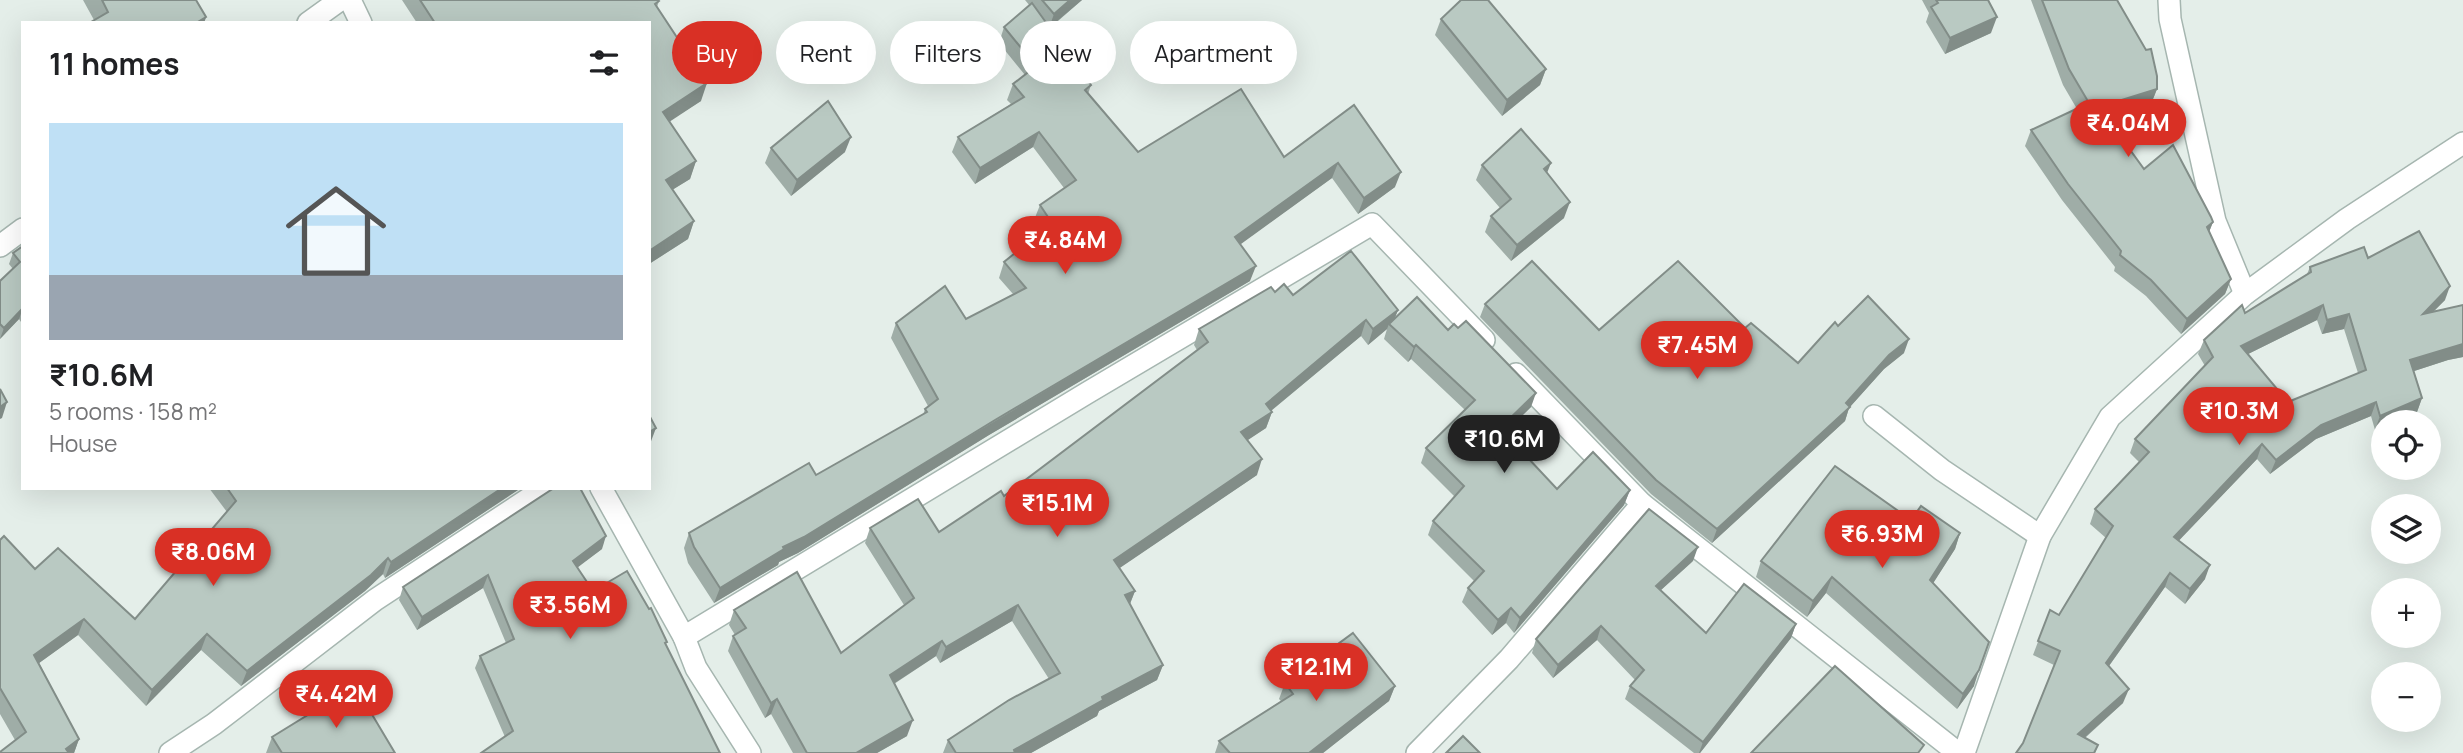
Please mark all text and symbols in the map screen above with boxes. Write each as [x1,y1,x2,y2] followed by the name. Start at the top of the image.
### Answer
[672,21,762,84] chip: Buy
[776,21,876,84] chip: Rent
[890,21,1006,84] chip: Filters
[1020,21,1116,84] chip: New
[1130,21,1297,84] chip: Apartment
[49,43,180,84] text: 11 homes
[585,44,623,82] icon: filters
[2071,100,2185,159] pin: ₹4.04M
[2086,106,2170,138] text: ₹4.04M
[273,168,399,294] icon: home
[1008,216,1122,276] pin: ₹4.84M
[1024,223,1106,255] text: ₹4.84M
[1640,322,1754,381] pin: ₹7.45M
[1657,328,1737,360] text: ₹7.45M
[49,354,154,395] text: ₹10.6M
[2182,388,2296,447] pin: ₹10.3M
[2199,394,2279,426] text: ₹10.3M
[49,395,217,427] text: 5 rooms · 158 m²
[2371,410,2441,732] map controls
[2371,410,2441,480] button: locate
[1447,416,1561,475] pin: ₹10.6M
[1464,422,1544,454] text: ₹10.6M
[49,427,118,459] text: House
[1000,480,1114,539] pin: ₹15.1M
[1021,486,1093,518] text: ₹15.1M
[2371,494,2441,564] button: layers
[1825,510,1939,570] pin: ₹6.93M
[1841,517,1923,549] text: ₹6.93M
[156,528,270,588] pin: ₹8.06M
[171,535,255,567] text: ₹8.06M
[2371,578,2441,648] button: +
[513,582,627,641] pin: ₹3.56M
[529,588,611,620] text: ₹3.56M
[1259,644,1373,703] pin: ₹12.1M
[1280,650,1352,682] text: ₹12.1M
[2371,662,2441,732] button: −
[279,670,393,730] pin: ₹4.42M
[295,677,377,709] text: ₹4.42M

